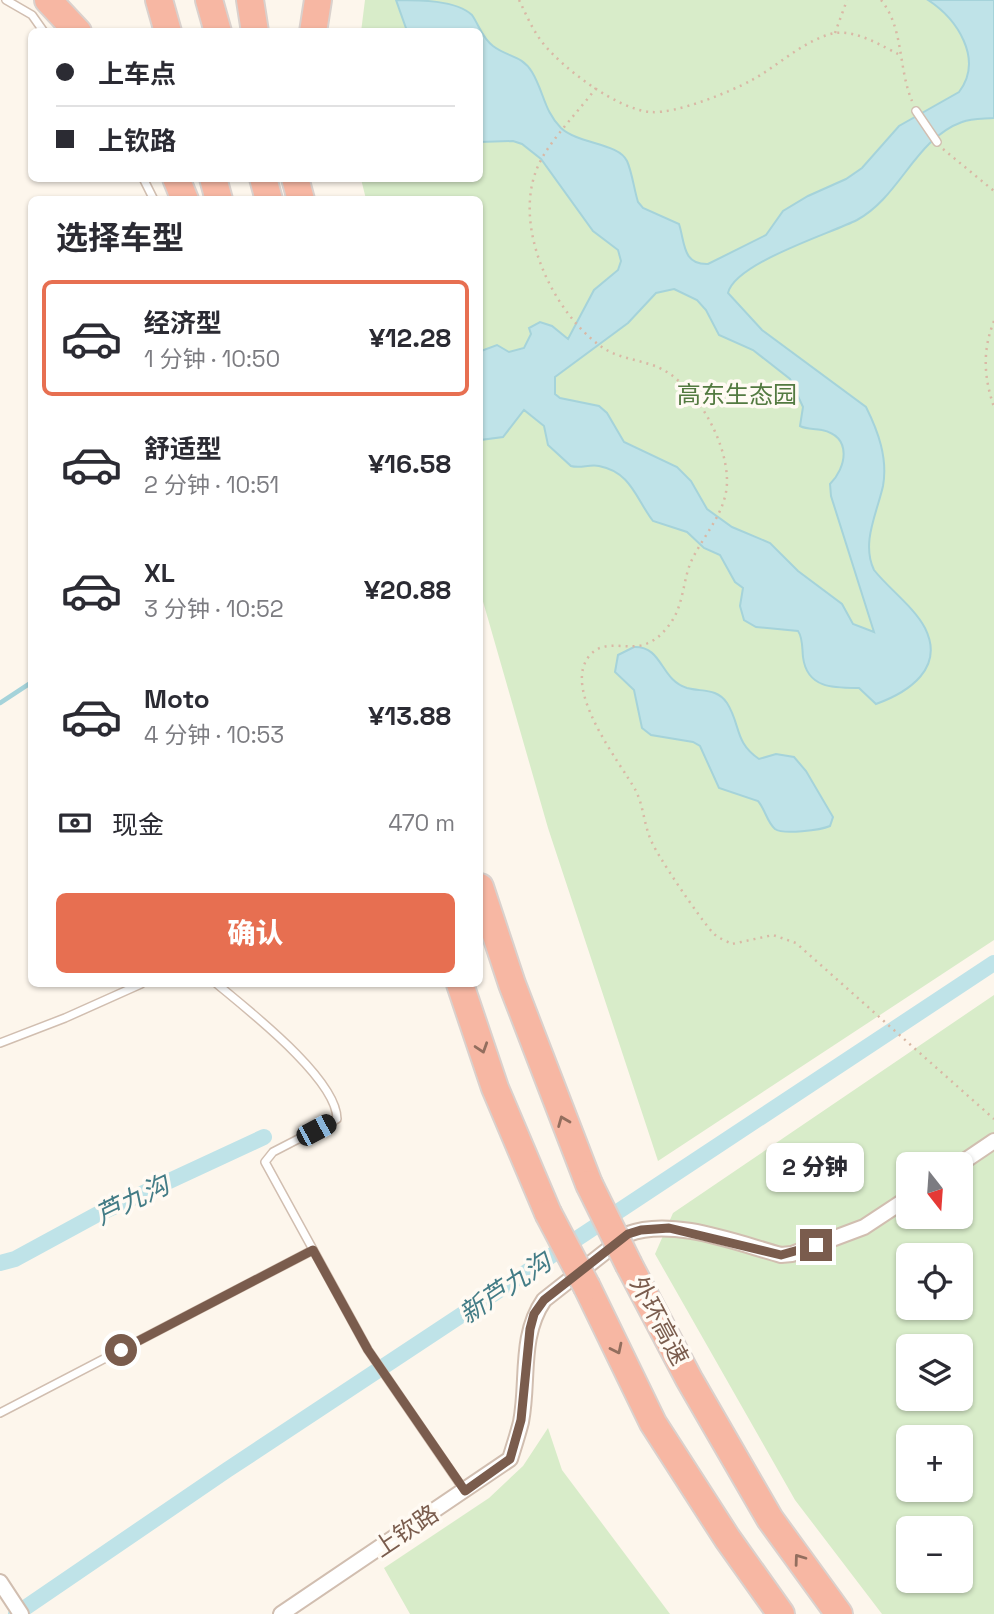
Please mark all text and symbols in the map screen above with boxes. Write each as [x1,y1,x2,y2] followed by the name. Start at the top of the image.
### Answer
[98,57,176,91] text: 上车点
[98,124,176,158] text: 上钦路
[56,218,184,258] text: 选择车型
[144,306,222,340] text: 经济型
[60,307,123,370] icon: car
[369,321,451,355] text: ¥12.28
[144,344,280,374] text: 1 分钟 · 10:50
[677,379,797,410] park label: 高东生态园
[144,432,222,466] text: 舒适型
[60,433,123,496] icon: car
[368,447,451,481] text: ¥16.58
[144,470,279,500] text: 2 分钟 · 10:51
[144,556,175,590] text: XL
[60,559,123,622] icon: car
[364,573,451,607] text: ¥20.88
[144,594,284,624] text: 3 分钟 · 10:52
[144,682,210,716] text: Moto
[60,685,123,748] icon: car
[368,699,451,733] text: ¥13.88
[144,720,284,750] text: 4 分钟 · 10:53
[56,804,94,842] icon: cash
[112,808,164,842] text: 现金
[388,808,455,838] text: 470 m
[56,893,455,973] button: 确认
[474,1042,488,1054] one-way arrow
[293,1111,340,1149] car
[557,1115,571,1127] one-way arrow
[767,1144,865,1192] callout: 2 分钟
[782,1152,848,1182] text: 2 分钟
[896,1152,973,1228] north arrow
[896,1152,973,1593] map controls
[89,1166,177,1232] water label: 芦九沟
[800,1229,832,1261] route end
[452,1243,560,1331] water label: 新芦九沟
[896,1243,973,1320] button: locate
[623,1271,696,1370] street label: 外环高速
[105,1334,137,1366] route start
[896,1334,973,1411] button: layers
[609,1342,623,1354] one-way arrow
[896,1425,973,1502] button: +
[367,1498,444,1564] street label: 上钦路
[896,1516,973,1593] button: −
[794,1554,807,1567] one-way arrow

